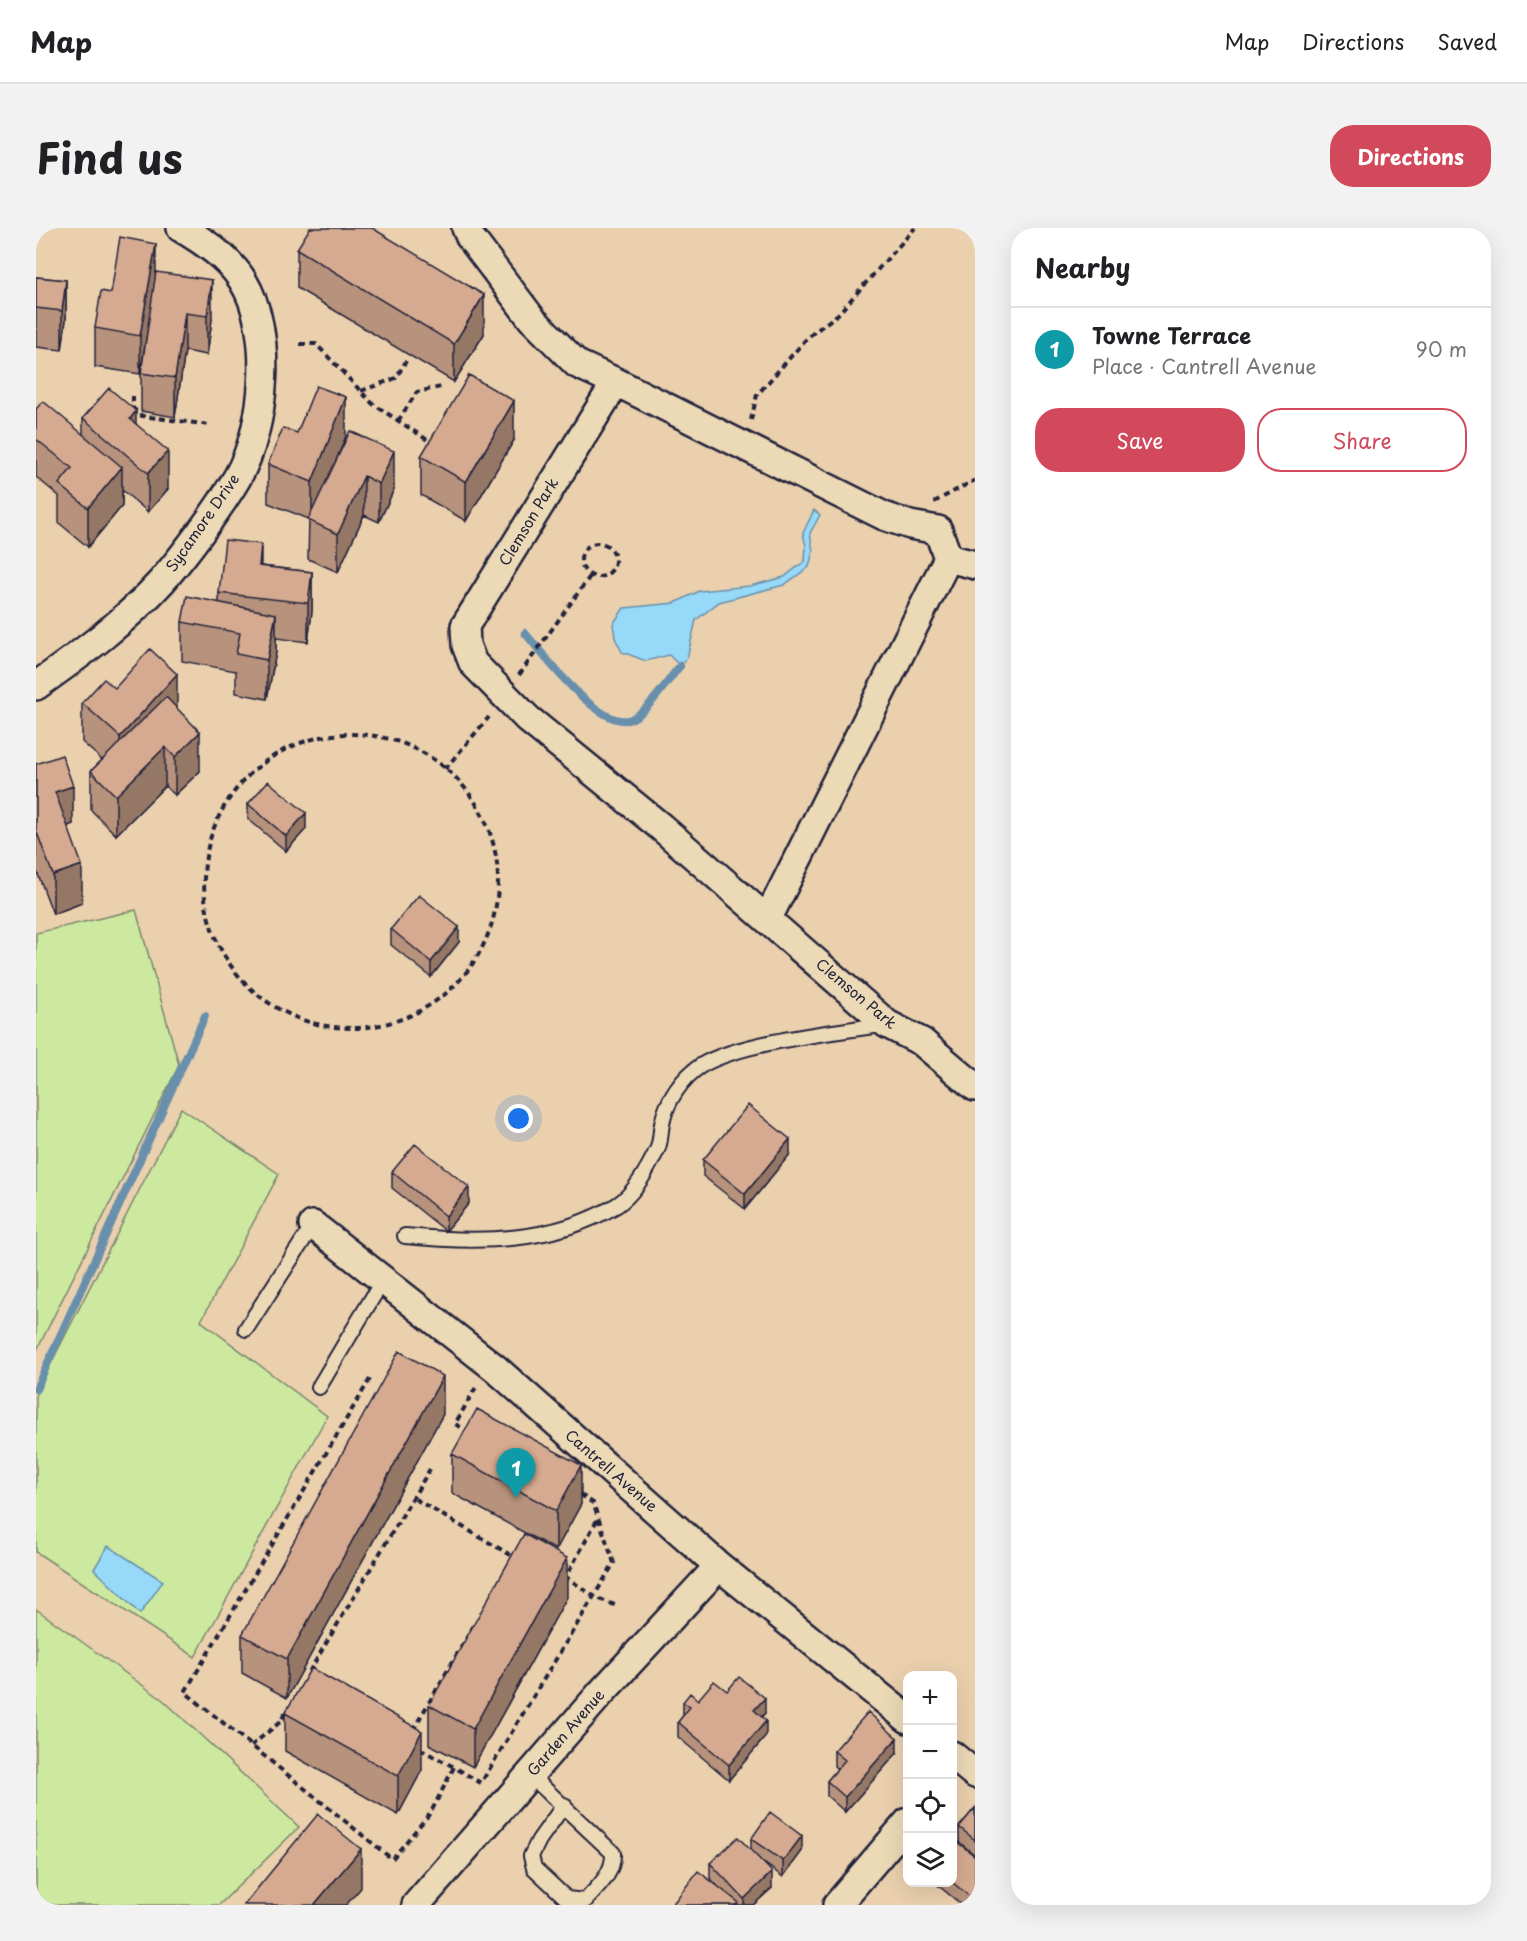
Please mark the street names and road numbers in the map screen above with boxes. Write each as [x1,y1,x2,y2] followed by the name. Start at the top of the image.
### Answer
[159,468,244,576] street label: Sycamore Drive
[492,473,563,570] street label: Clemson Park
[811,952,903,1034] street label: Clemson Park
[561,1423,663,1517] street label: Cantrell Avenue
[521,1683,609,1781] street label: Garden Avenue

